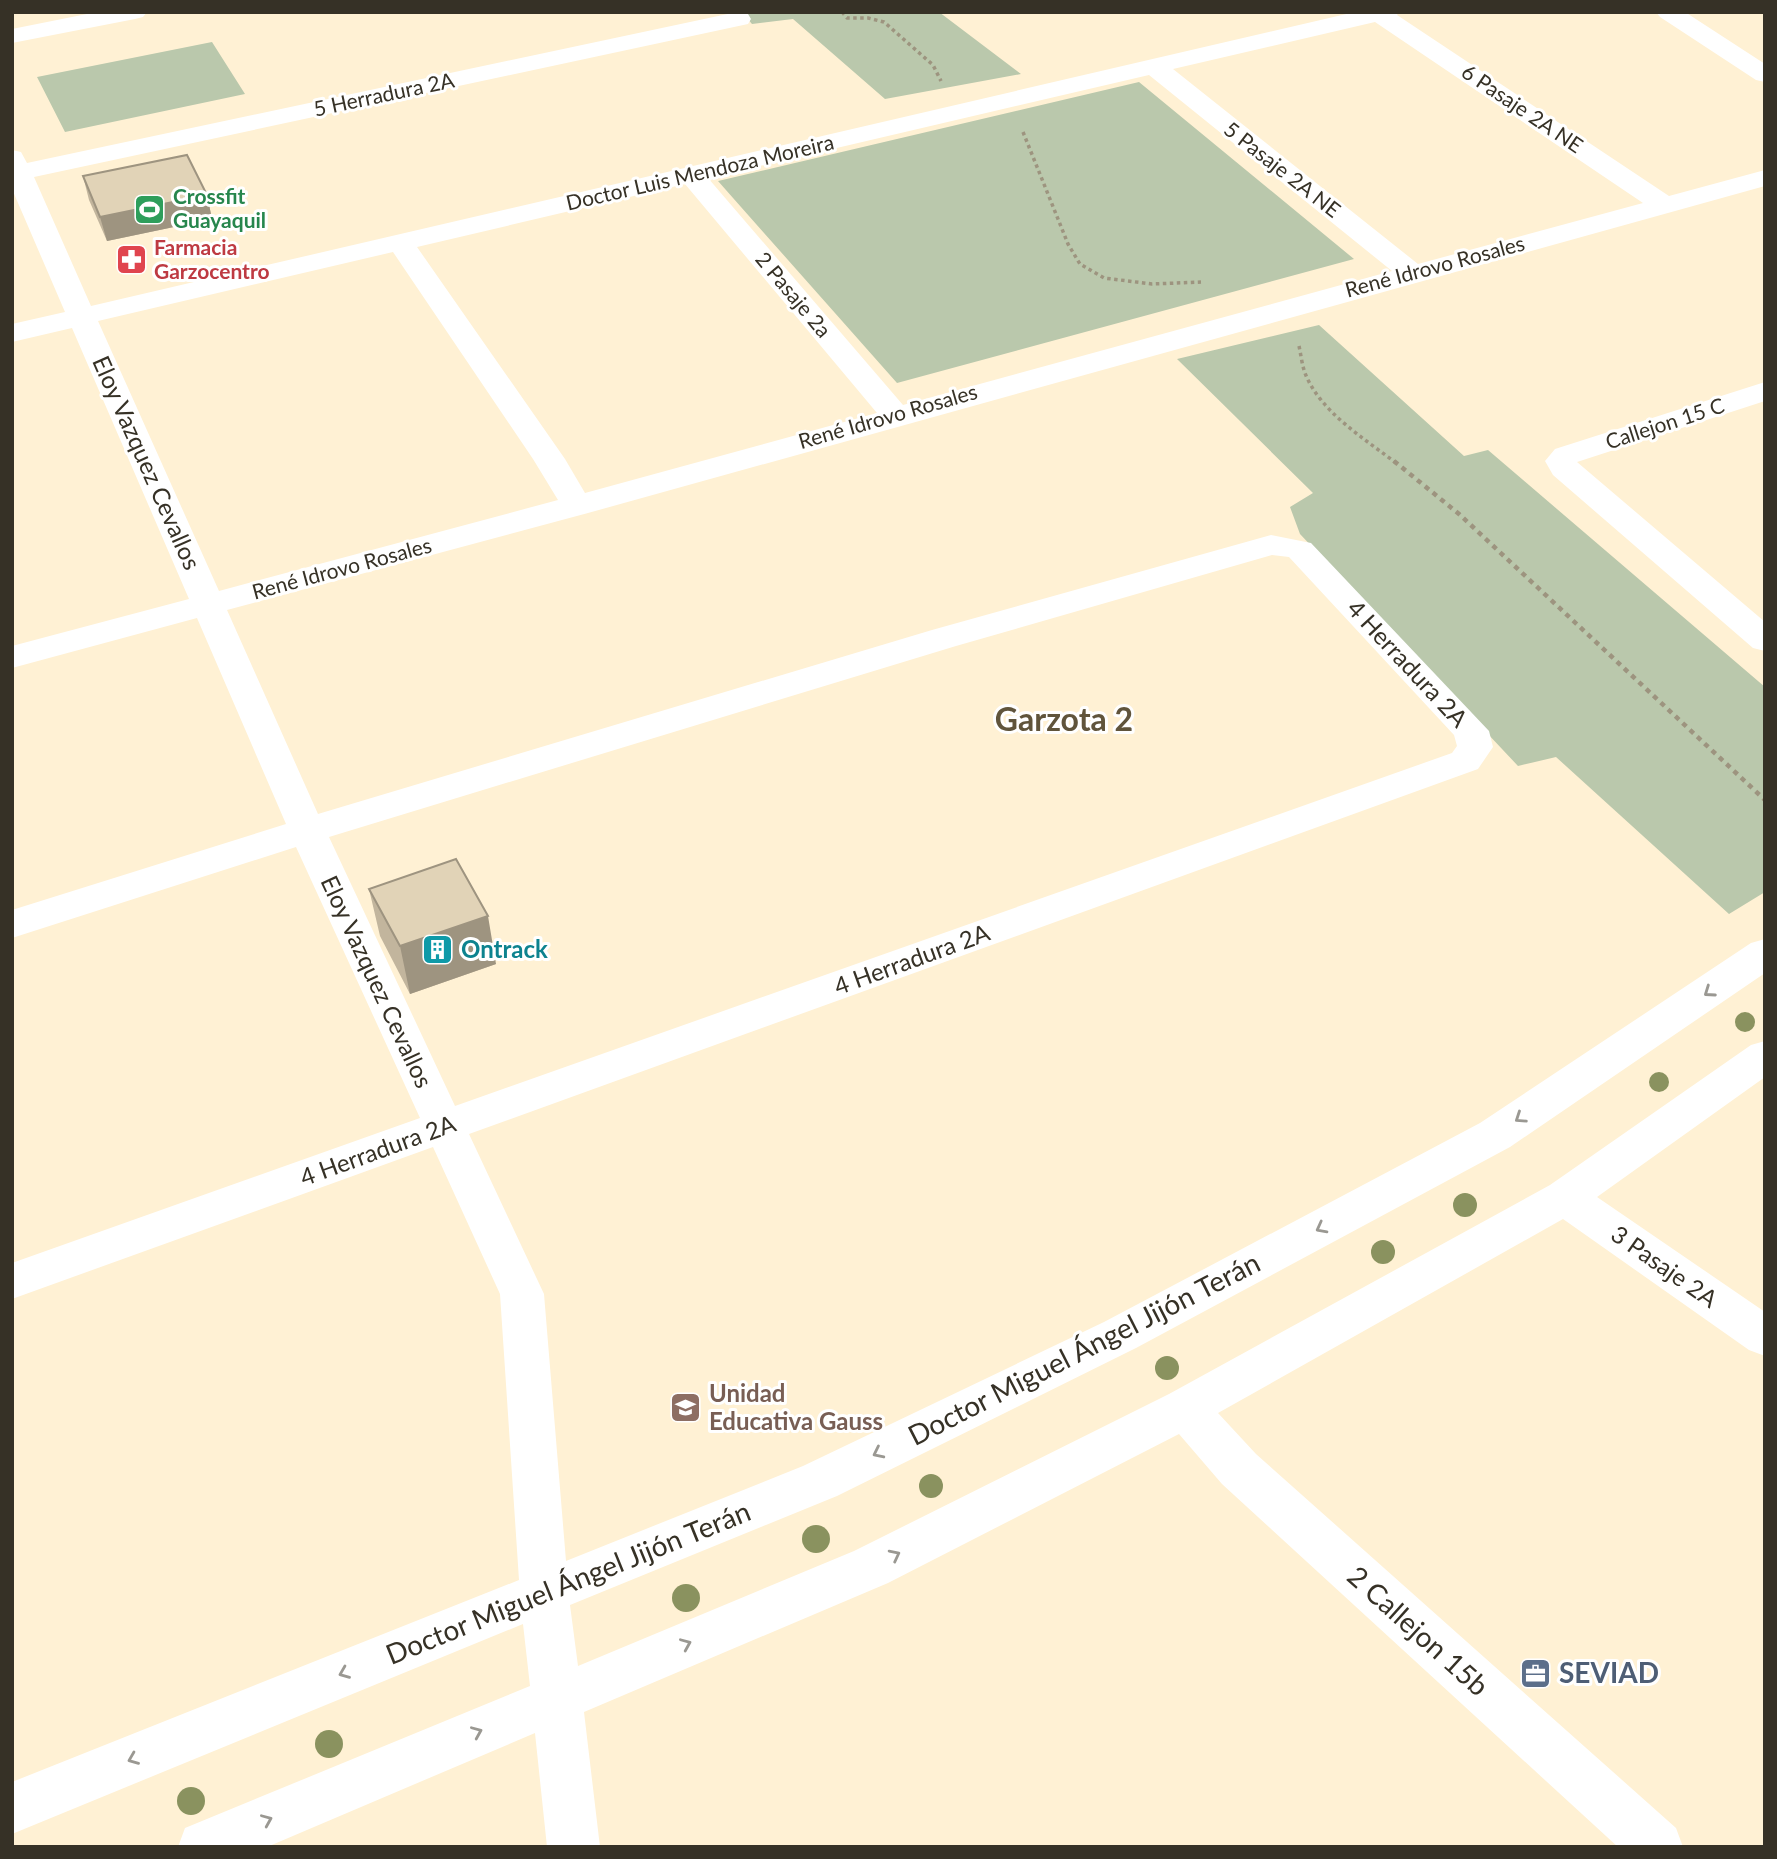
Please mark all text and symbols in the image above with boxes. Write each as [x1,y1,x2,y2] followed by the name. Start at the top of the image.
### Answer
[1458,58,1588,157] street label: 6 Pasaje 2A NE
[311,66,457,121] street label: 5 Herradura 2A
[1220,116,1346,222] street label: 5 Pasaje 2A NE
[563,129,836,215] street label: Doctor Luis Mendoza Moreira
[173,183,266,232] place label: Crossfit Guayaquil
[133,192,167,226] sports icon: Crossfit Guayaquil
[1342,230,1527,302] street label: René Idrovo Rosales
[154,234,269,283] place label: Farmacia Garzocentro
[114,243,148,277] pharmacy icon: Farmacia Garzocentro
[751,246,837,342] street label: 2 Pasaje 2a
[87,351,208,574] street label: Eloy Vazquez Cevallos
[795,378,980,453] street label: René Idrovo Rosales
[1602,392,1727,454] street label: Callejon 15 C
[249,532,434,604] street label: René Idrovo Rosales
[1342,593,1475,733] street label: 4 Herradura 2A
[995,699,1133,738] district label: Garzota 2
[315,871,439,1092] street label: Eloy Vazquez Cevallos
[830,917,994,1000] street label: 4 Herradura 2A
[421,933,455,967] building icon: Ontrack
[461,934,548,963] place label: Ontrack
[1704,984,1717,996] one-way arrow
[296,1108,460,1191] street label: 4 Herradura 2A
[1514,1110,1527,1123] one-way arrow
[1606,1219,1724,1313] street label: 3 Pasaje 2A
[1315,1220,1328,1233] one-way arrow
[902,1244,1265,1452] street label: Doctor Miguel Ángel Jijón Terán
[709,1378,883,1435] place label: Unidad Educativa Gauss
[669,1391,703,1425] school or university icon: Unidad Educativa Gauss
[872,1445,885,1459] one-way arrow
[380,1493,755,1671] street label: Doctor Miguel Ángel Jijón Terán
[888,1549,901,1563] one-way arrow
[1341,1558,1496,1702] street label: 2 Callejon 15b
[679,1638,692,1652] one-way arrow
[1559,1655,1659,1689] place label: SEVIAD
[1519,1656,1553,1690] office icon: SEVIAD
[339,1665,351,1679] one-way arrow
[470,1727,482,1741] one-way arrow
[128,1750,140,1764] one-way arrow
[260,1815,272,1829] one-way arrow

